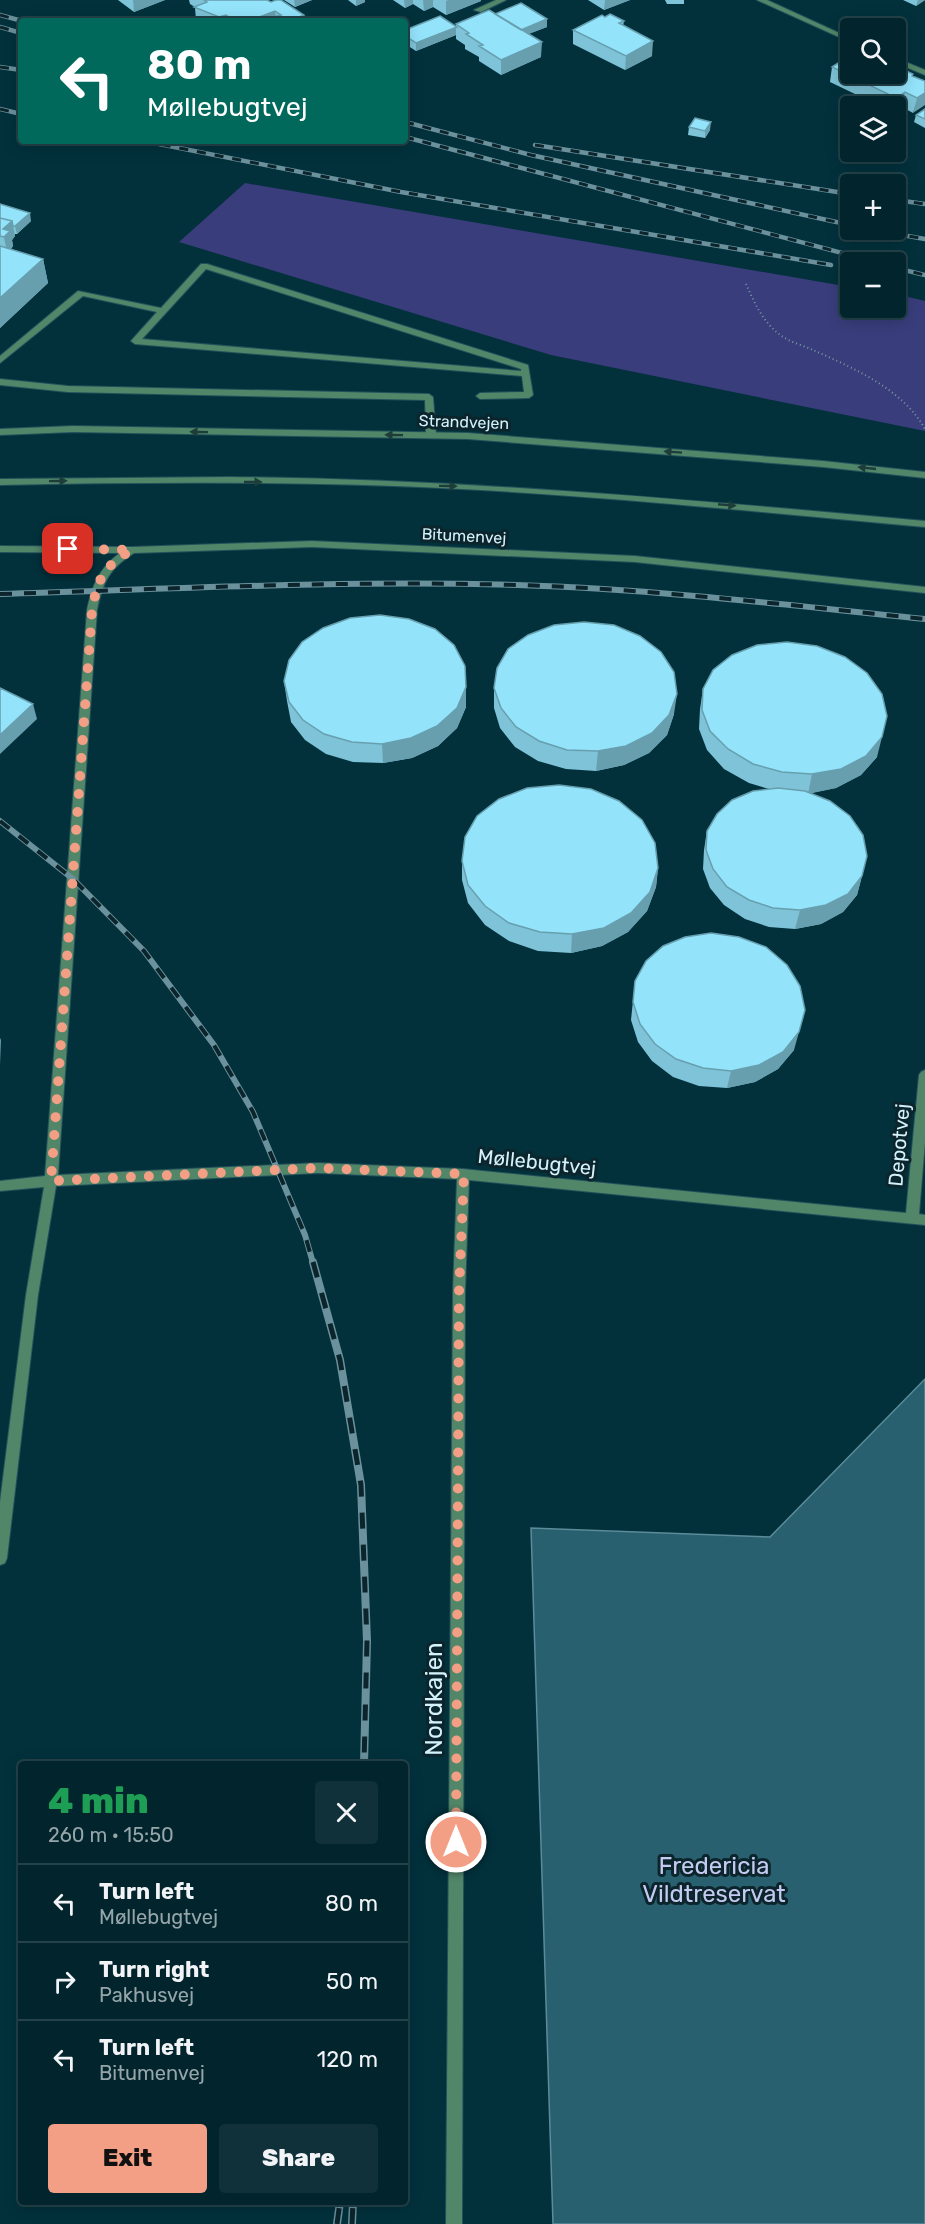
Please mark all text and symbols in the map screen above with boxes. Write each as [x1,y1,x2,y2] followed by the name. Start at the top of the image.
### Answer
[840,18,906,318] map controls
[840,18,906,84] button: search
[147,40,251,90] text: 80 m
[48,42,126,120] icon: left
[147,91,308,123] text: Møllebugtvej
[840,96,906,162] button: layers
[840,174,906,240] button: +
[840,252,906,318] button: −
[418,411,510,433] street label: Strandvejen
[190,427,209,436] one-way arrow
[385,430,404,440] one-way arrow
[663,447,682,457] one-way arrow
[857,464,876,473] one-way arrow
[49,476,68,486] one-way arrow
[244,477,263,487] one-way arrow
[439,481,458,491] one-way arrow
[717,500,736,510] one-way arrow
[42,523,93,574] pin
[421,524,507,548] street label: Bitumenvej
[51,532,84,565] icon: arrive
[883,1103,915,1187] street label: Depotvej
[477,1144,597,1180] street label: Møllebugtvej
[420,1642,448,1756] street label: Nordkajen
[48,1779,149,1822] text: 4 min
[315,1781,378,1844] button: close
[424,1810,488,1874] position arrow
[48,1823,174,1847] text: 260 m · 15:50
[642,1852,786,1908] park label: Fredericia Vildtreservat
[99,1878,194,1905] text: Turn left
[48,1887,81,1920] icon: left
[325,1890,378,1917] text: 80 m
[99,1905,218,1929] text: Møllebugtvej
[99,1956,209,1983] text: Turn right
[48,1965,81,1998] icon: right
[326,1968,378,1995] text: 50 m
[99,1983,194,2007] text: Pakhusvej
[99,2034,194,2061] text: Turn left
[48,2043,81,2076] icon: left
[317,2046,378,2073] text: 120 m
[99,2061,205,2085] text: Bitumenvej
[48,2124,207,2193] button: Exit
[219,2124,378,2193] button: Share

